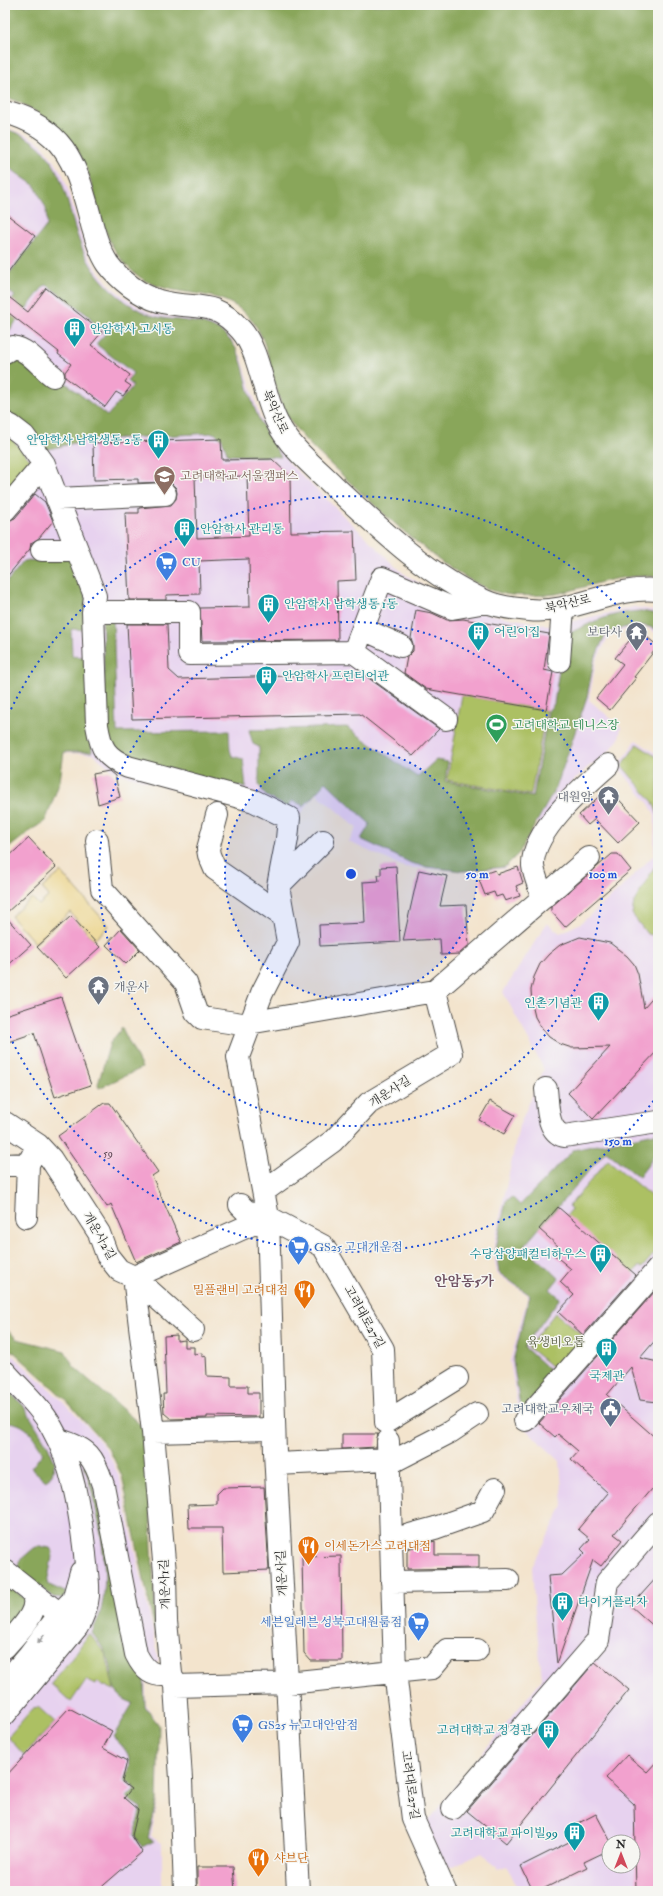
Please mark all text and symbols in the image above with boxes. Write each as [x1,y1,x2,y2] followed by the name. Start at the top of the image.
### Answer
[62,316,88,349] building icon: 안암학사 고시동
[90,322,174,337] place label: 안암학사 고시동
[259,388,291,437] street label: 북악산로
[145,427,171,460] building icon: 안암학사 남학생동 2동
[27,433,142,448] place label: 안암학사 남학생동 2동
[151,463,177,496] school or university icon: 고려대학교 서울캠퍼스
[180,469,299,484] place label: 고려대학교 서울캠퍼스
[171,516,197,549] building icon: 안암학사 관리동
[200,522,284,537] place label: 안암학사 관리동
[154,549,180,582] supermarket icon: CU
[182,555,201,570] place label: CU
[256,591,282,624] building icon: 안암학사 남학생동 1동
[544,591,593,617] street label: 북악산로
[284,597,398,612] place label: 안암학사 남학생동 1동
[465,619,491,652] building icon: 어린이집
[624,619,650,652] temple icon: 보타사
[494,625,540,640] place label: 어린이집
[587,625,622,640] place label: 보타사
[253,663,279,696] building icon: 안암학사 프런티어관
[282,669,389,684] place label: 안암학사 프런티어관
[483,712,509,745] sports icon: 고려대학교 테니스장
[512,718,619,733] place label: 고려대학교 테니스장
[595,784,621,817] temple icon: 대원암
[557,790,592,805] place label: 대원암
[344,867,358,881] centre of rings
[465,867,489,882] text: 50 m
[589,867,618,882] text: 100 m
[85,974,111,1007] temple icon: 개운사
[114,980,149,995] place label: 개운사
[585,990,611,1023] building icon: 인촌기념관
[524,996,582,1011] place label: 인촌기념관
[366,1073,414,1111] street label: 개운사길
[604,1134,632,1149] text: 150 m
[103,1148,113,1160] house number: 59
[79,1210,119,1262] street label: 개운사2길
[285,1234,311,1267] supermarket icon: GS25 고대개운점
[314,1240,403,1255] place label: GS25 고대개운점
[588,1241,614,1274] building icon: 수당삼양패컬티하우스
[470,1247,586,1262] place label: 수당삼양패컬티하우스
[434,1273,495,1290] district label: 안암동5가
[291,1277,317,1310] restaurant icon: 밀플랜비 고려대점
[193,1283,288,1298] place label: 밀플랜비 고려대점
[341,1283,387,1351] street label: 고려대로27길
[527,1335,585,1350] park label: 육생비오톱
[594,1336,620,1369] building icon: 국제관
[590,1369,625,1384] place label: 국제관
[597,1396,623,1429] public building icon: 고려대학교우체국
[501,1402,594,1417] place label: 고려대학교우체국
[296,1533,322,1566] restaurant icon: 이세돈가스 고려대점
[324,1539,431,1554] place label: 이세돈가스 고려대점
[273,1549,291,1597] street label: 개운사길
[157,1558,173,1610] street label: 개운사1길
[549,1589,575,1622] building icon: 타이거플라자
[578,1595,648,1610] place label: 타이거플라자
[405,1609,431,1642] supermarket icon: 세븐일레븐 성북고대원룸점
[260,1615,402,1630] place label: 세븐일레븐 성북고대원룸점
[37,1634,45,1645] one-way arrow
[229,1712,255,1745] supermarket icon: GS25 뉴고대안암점
[535,1717,561,1750] building icon: 고려대학교 정경관
[258,1718,358,1733] place label: GS25 뉴고대안암점
[437,1723,532,1738] place label: 고려대학교 정경관
[398,1750,422,1820] street label: 고려대로27길
[561,1820,587,1853] building icon: 고려대학교 파이빌99
[450,1826,558,1841] place label: 고려대학교 파이빌99
[601,1834,641,1874] north arrow
[615,1838,627,1851] text: N
[246,1845,272,1878] restaurant icon: 샤브단
[274,1851,309,1866] place label: 샤브단

